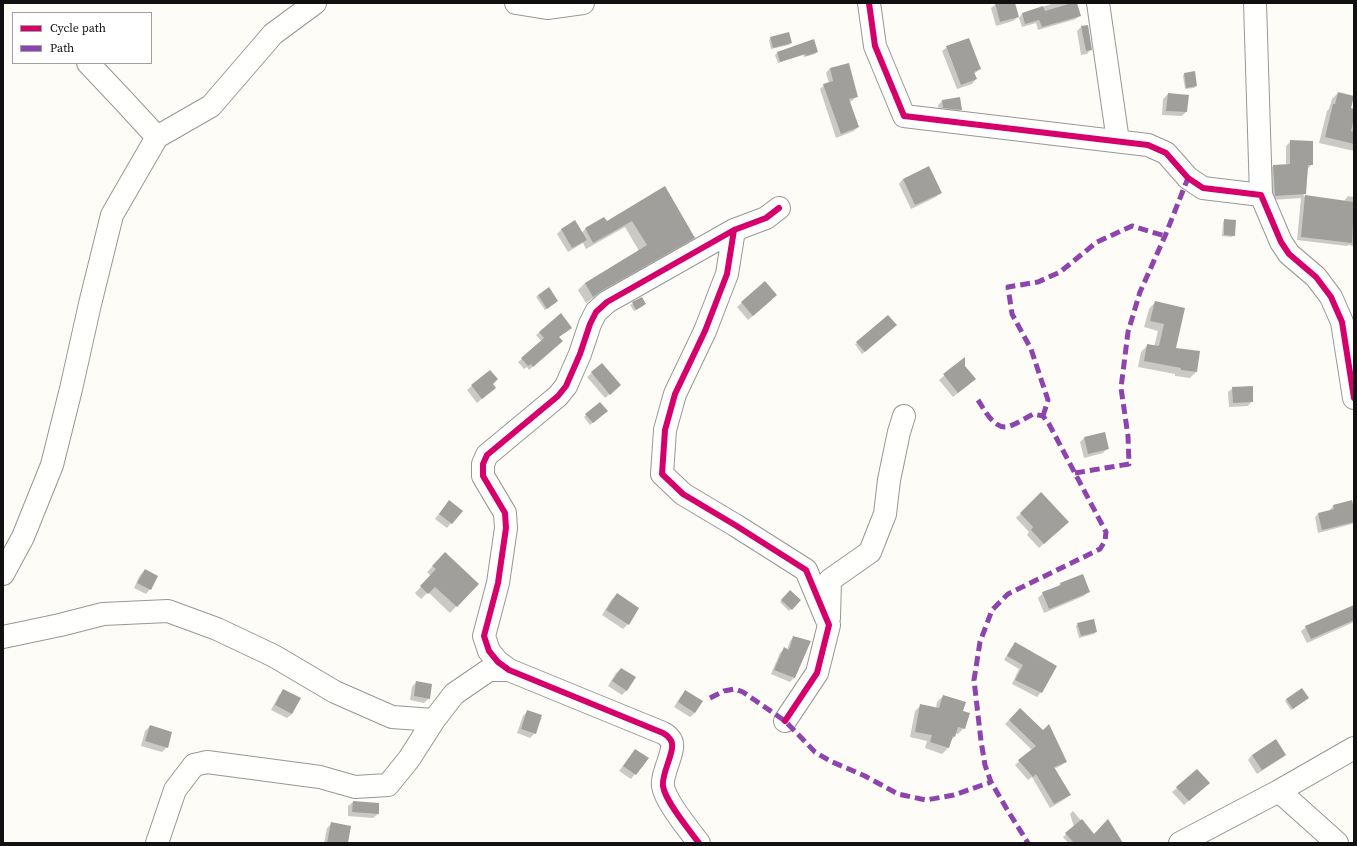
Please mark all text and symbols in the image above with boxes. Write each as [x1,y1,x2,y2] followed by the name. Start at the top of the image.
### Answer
[12,12,152,64] legend
[50,20,106,36] text: Cycle path
[50,40,74,56] text: Path

